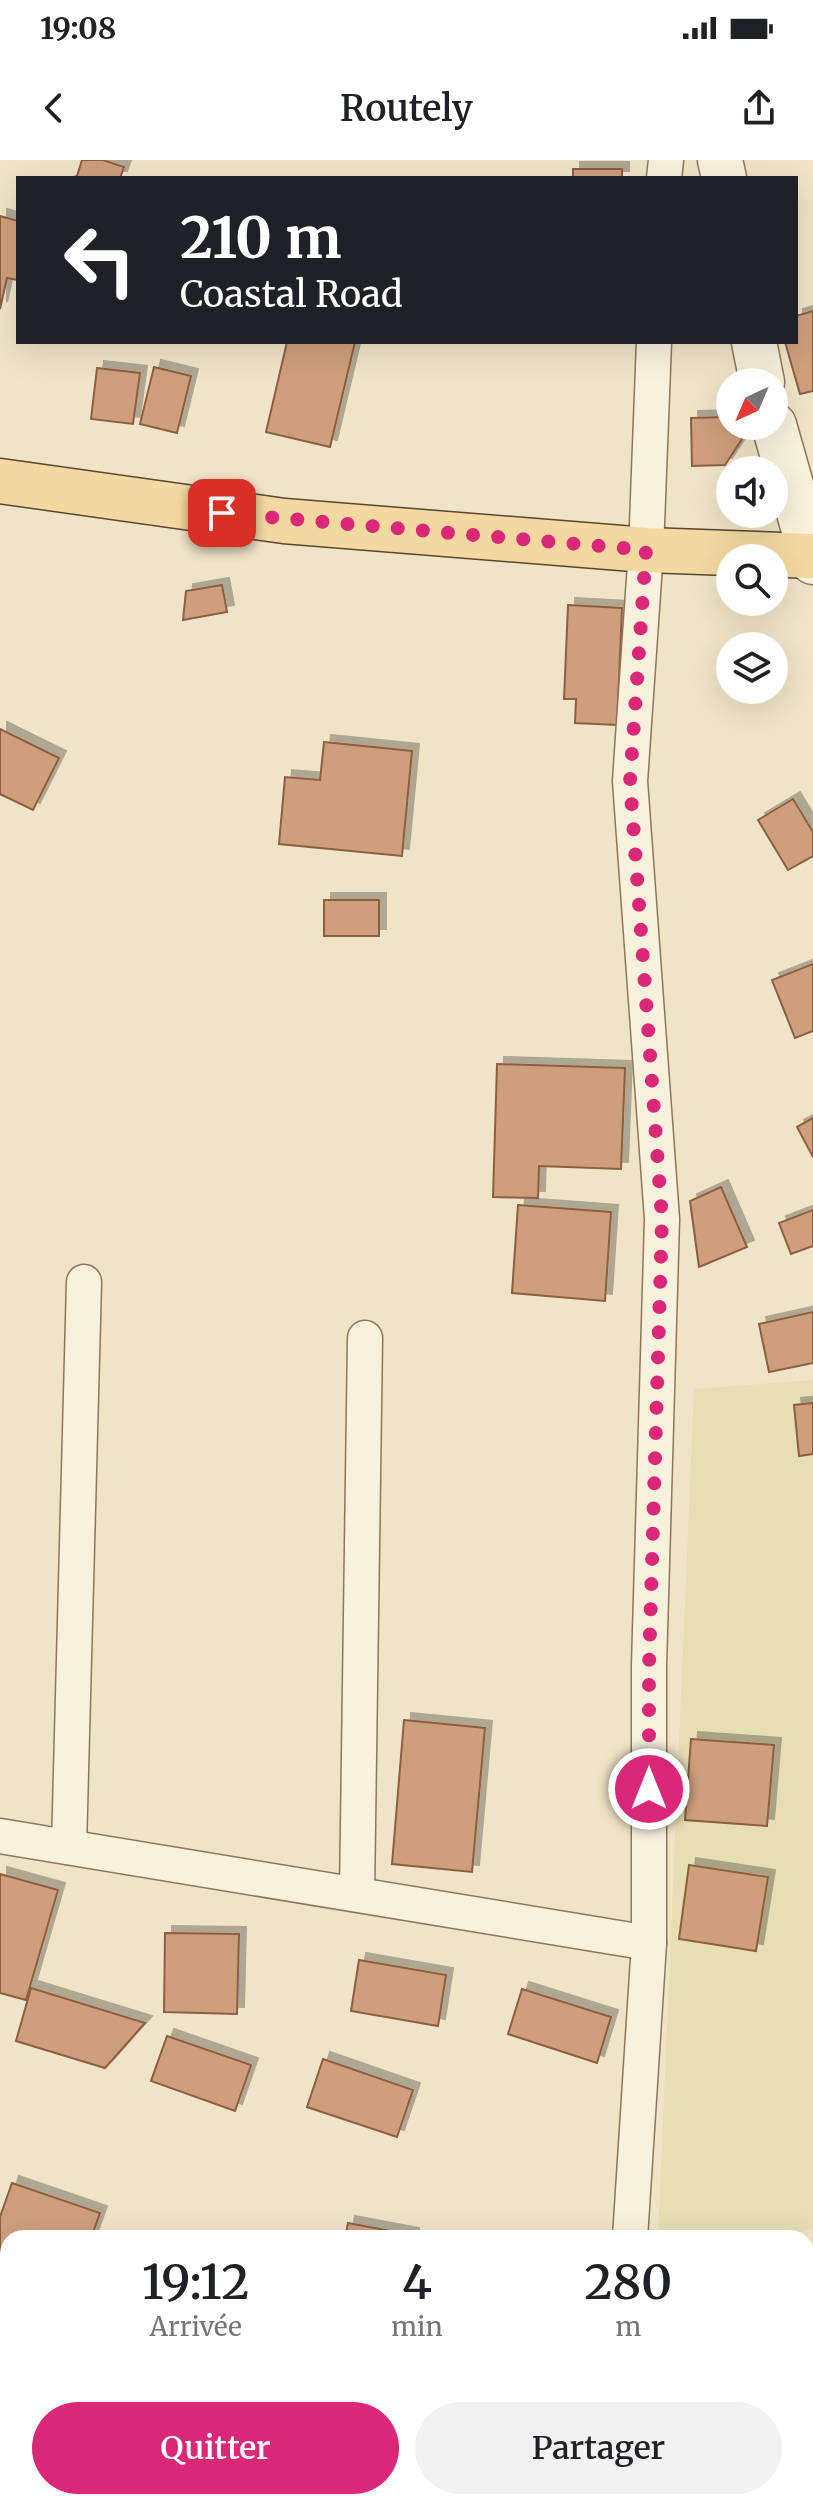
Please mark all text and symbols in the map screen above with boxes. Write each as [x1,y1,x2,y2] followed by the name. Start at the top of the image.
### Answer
[40,9,116,47] text: 19:08
[32,86,76,130] icon: back
[340,86,473,131] text: Routely
[737,86,781,130] icon: share
[180,203,342,273] text: 210 m
[48,208,152,312] icon: left
[180,272,403,317] text: Coastal Road
[716,368,788,440] north arrow
[716,368,788,704] map controls
[716,456,788,528] button: sound
[188,479,256,547] pin
[200,491,244,535] icon: arrive
[716,544,788,616] button: search
[716,632,788,704] button: layers
[607,1747,691,1831] position arrow
[142,2252,250,2312] text: 19:12
[402,2252,432,2312] text: 4
[584,2252,672,2312] text: 280
[150,2310,242,2343] text: Arrivée
[391,2310,443,2343] text: min
[615,2310,641,2343] text: m
[32,2402,399,2494] button: Quitter
[415,2402,782,2494] button: Partager

